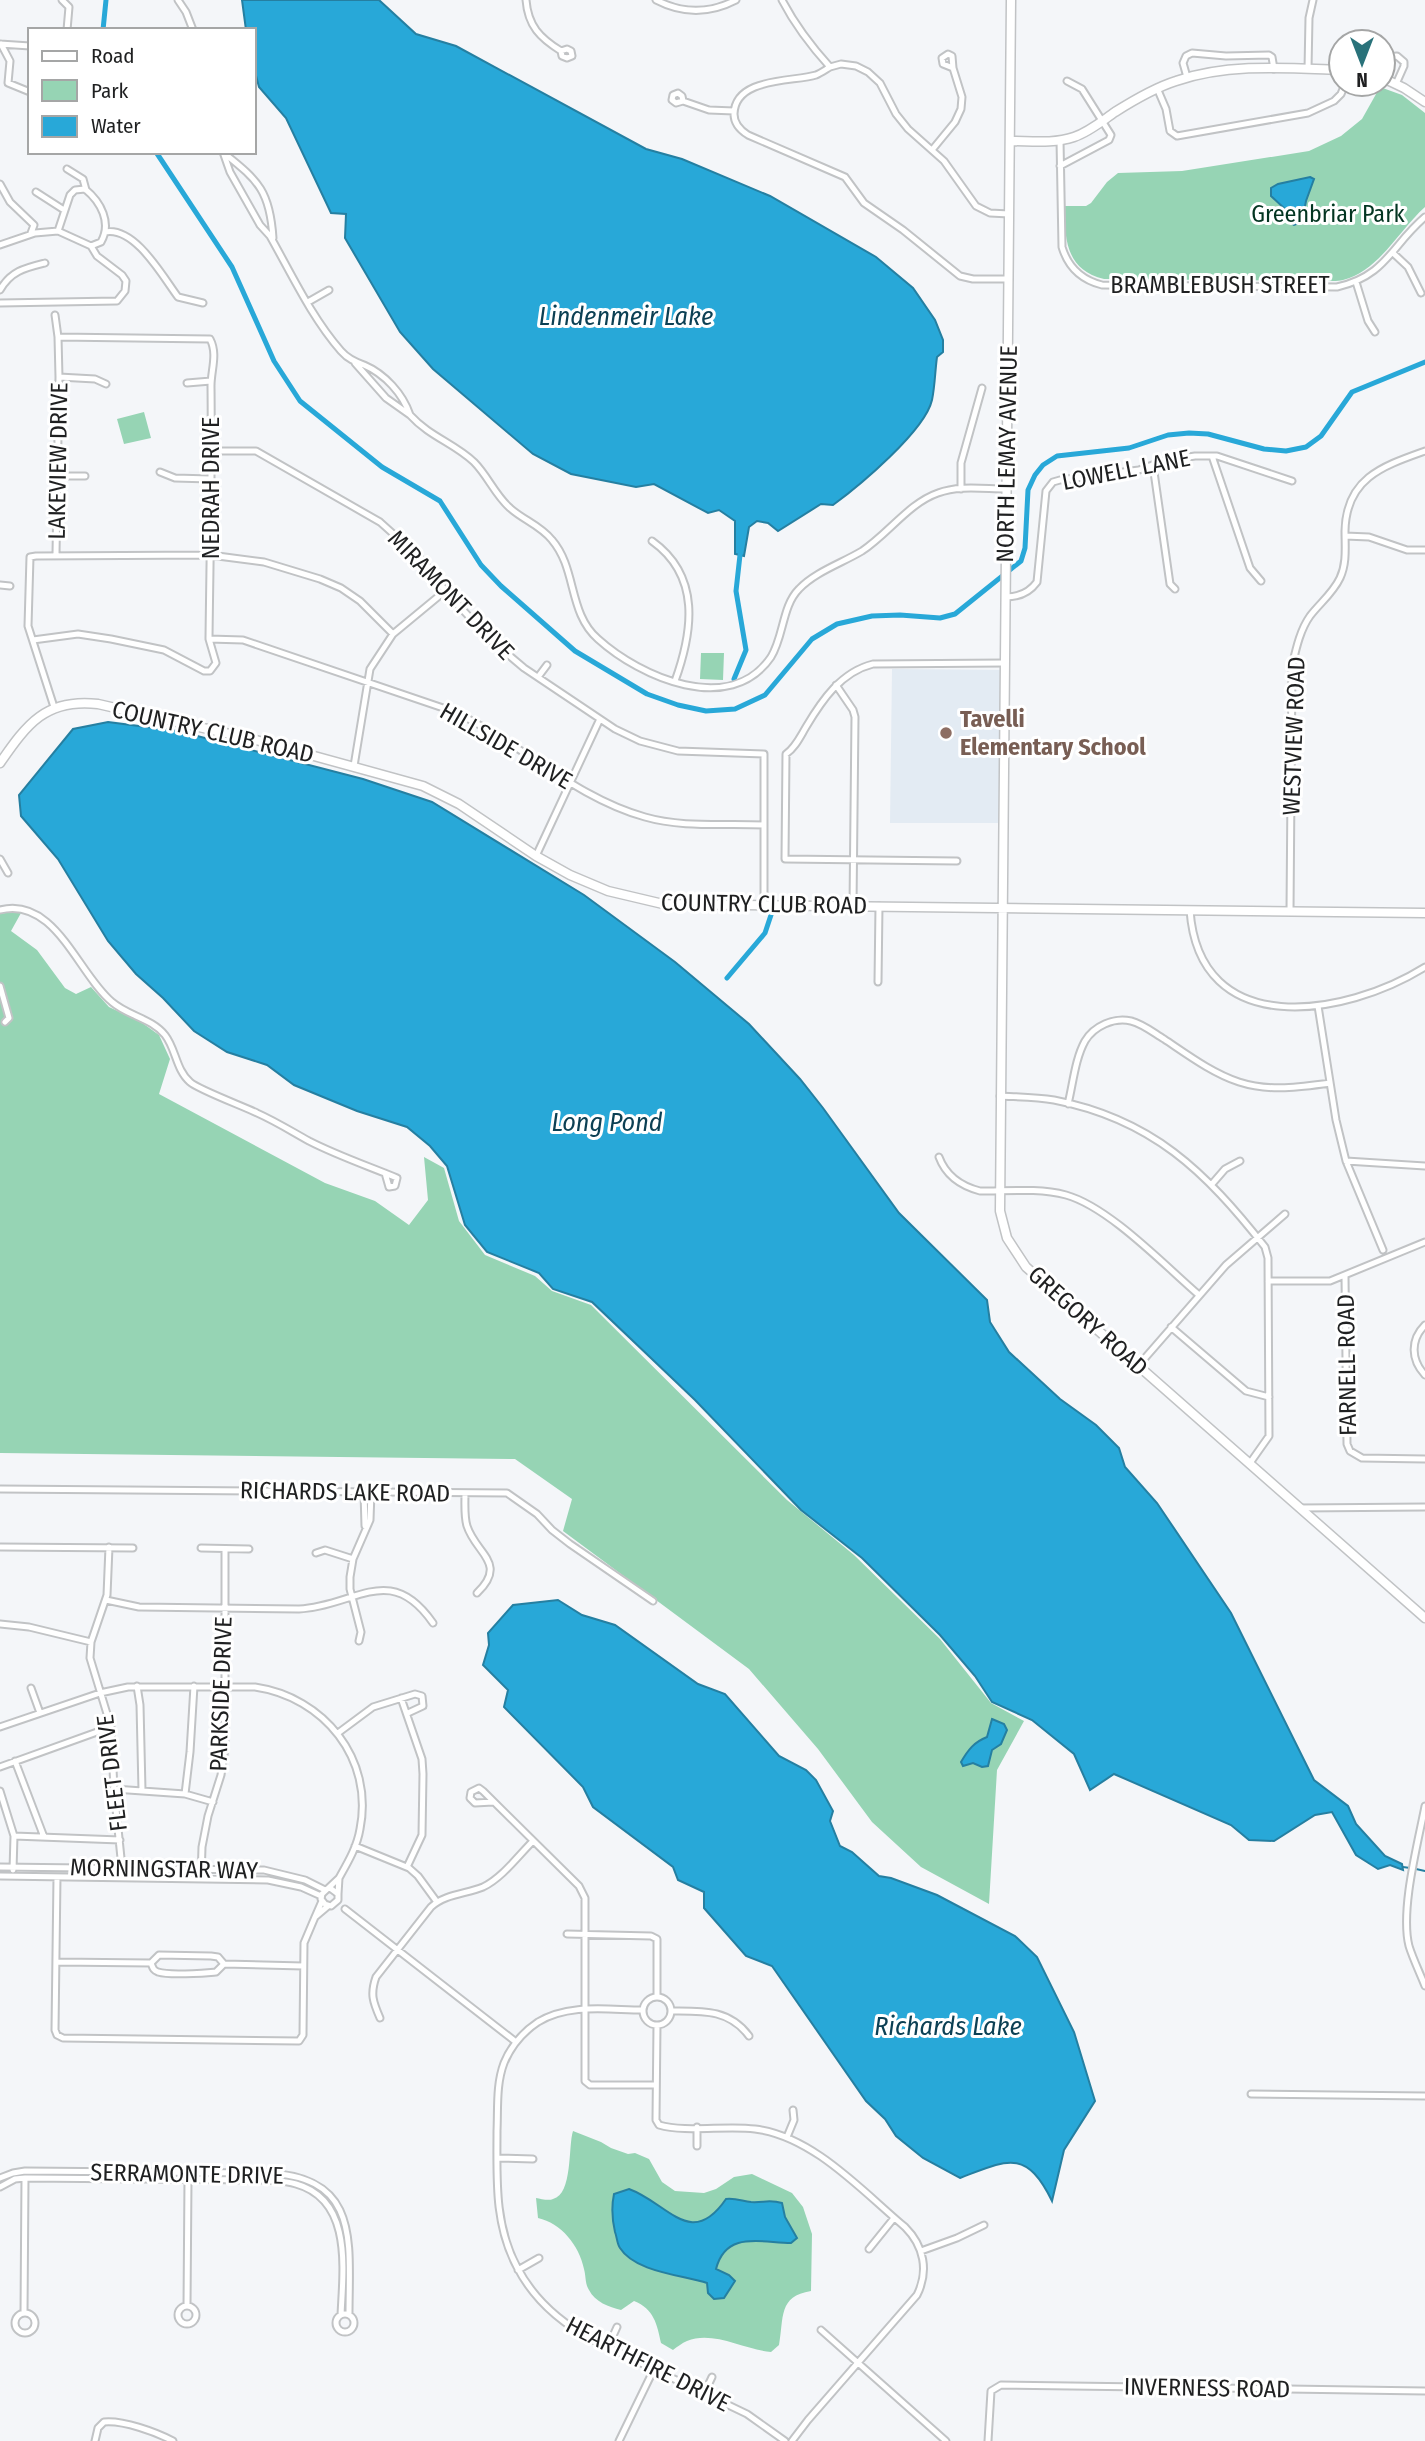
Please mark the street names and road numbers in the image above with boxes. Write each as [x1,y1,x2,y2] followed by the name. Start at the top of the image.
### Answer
[1110,271,1330,299] street label: BRAMBLEBUSH STREET
[991,345,1023,563] street label: NORTH LEMAY AVENUE
[43,382,73,540] street label: LAKEVIEW DRIVE
[197,417,225,559] street label: NEDRAH DRIVE
[1060,444,1192,496] street label: LOWELL LANE
[382,524,520,666] street label: MIRAMONT DRIVE
[1277,656,1311,816] street label: WESTVIEW ROAD
[109,695,317,769] street label: COUNTRY CLUB ROAD
[435,697,577,795] street label: HILLSIDE DRIVE
[661,888,867,920] street label: COUNTRY CLUB ROAD
[1023,1260,1153,1382] street label: GREGORY ROAD
[1332,1294,1362,1436] street label: FARNELL ROAD
[240,1476,450,1508] street label: RICHARDS LAKE ROAD
[204,1616,238,1772] street label: PARKSIDE DRIVE
[91,1713,133,1833] street label: FLEET DRIVE
[70,1853,258,1885] street label: MORNINGSTAR WAY
[90,2158,284,2190] street label: SERRAMONTE DRIVE
[561,2311,735,2417] street label: HEARTHFIRE DRIVE
[1124,2373,1290,2403] street label: INVERNESS ROAD

